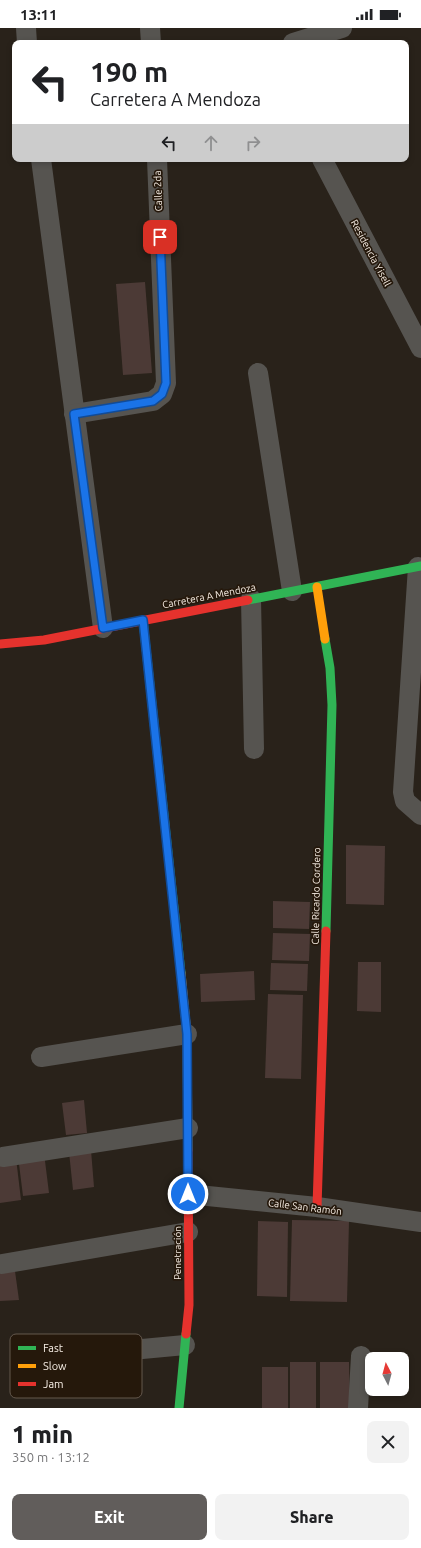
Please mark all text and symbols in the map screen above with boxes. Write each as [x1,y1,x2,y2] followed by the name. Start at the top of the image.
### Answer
[20,6,58,23] text: 13:11
[24,56,76,108] icon: left
[90,56,168,87] text: 190 m
[90,89,261,109] text: Carretera A Mendoza
[158,132,180,154] icon: left
[200,132,222,154] icon: ahead
[242,132,264,154] icon: right
[152,170,164,212] street label: Calle 2da
[349,218,393,288] street label: Residencia Yisell
[143,220,177,254] pin
[149,226,171,248] icon: arrive
[161,582,257,610] street label: Carretera A Mendoza
[310,847,322,945] street label: Calle Ricardo Cordero
[167,1173,209,1215] position arrow
[267,1197,343,1217] street label: Calle San Ramón
[172,1226,183,1280] street label: Penetración
[10,1334,142,1398] legend
[43,1342,64,1354] text: Fast
[365,1352,409,1396] north arrow
[365,1352,409,1396] map controls
[43,1360,67,1372] text: Slow
[43,1378,64,1390] text: Jam
[12,1421,73,1448] text: 1 min
[367,1421,409,1463] button: close
[12,1450,90,1464] text: 350 m · 13:12
[12,1494,207,1540] button: Exit
[215,1494,409,1540] button: Share

